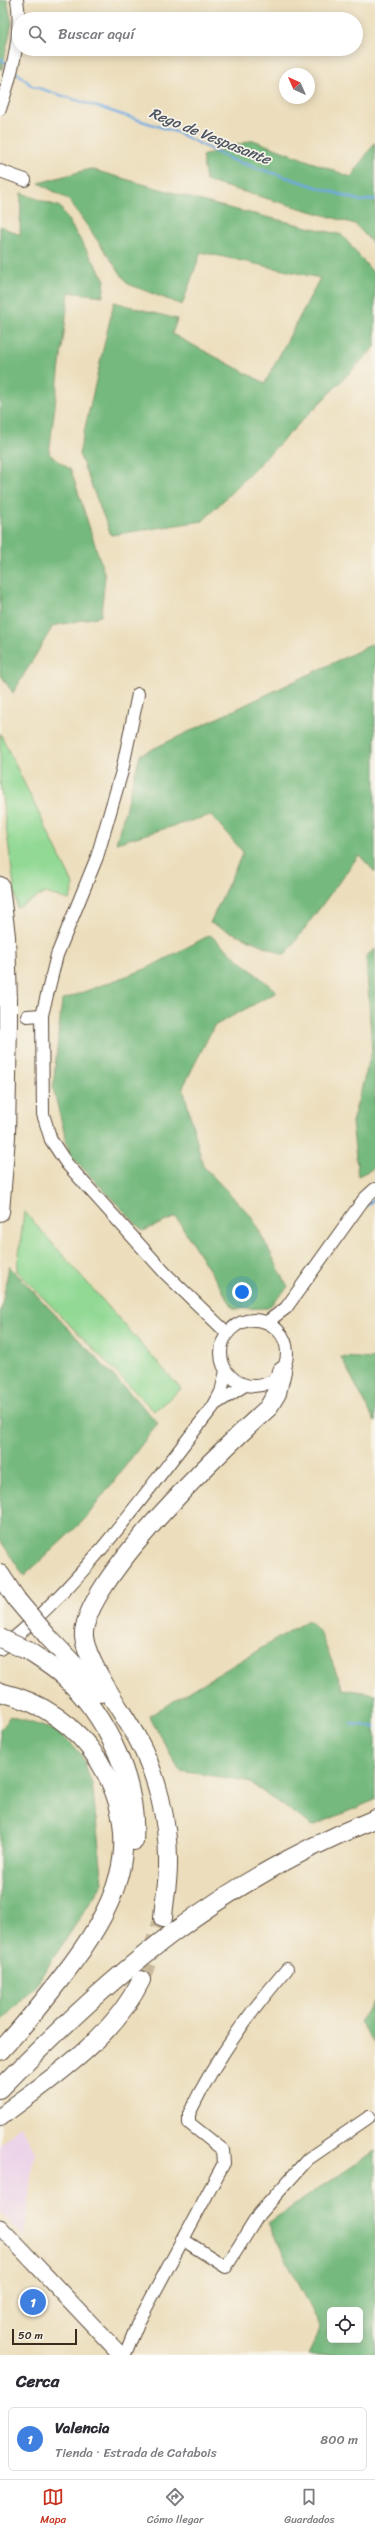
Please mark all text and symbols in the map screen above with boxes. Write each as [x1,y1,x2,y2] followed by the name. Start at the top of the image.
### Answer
[12,12,363,56] search box
[58,21,135,47] text: Buscar aquí
[26,23,48,45] icon: search
[279,68,315,104] north arrow
[145,100,276,173] water label: Rego de Vespasante
[232,1282,252,1302] your location
[20,2287,46,2317] pin: 1
[327,2307,363,2343] map controls
[327,2307,363,2343] button: locate
[18,2326,43,2345] text: 50 m
[12,2327,77,2346] scale bar
[16,2366,59,2396] text: Cerca
[55,2415,110,2441] text: Valencia
[27,2428,33,2451] text: 1
[320,2428,358,2451] text: 800 m
[55,2441,217,2464] text: Tienda · Estrada de Catabois
[40,2486,66,2529] tab: Mapa
[147,2486,204,2529] tab: Cómo llegar
[284,2486,335,2529] tab: Guardados

